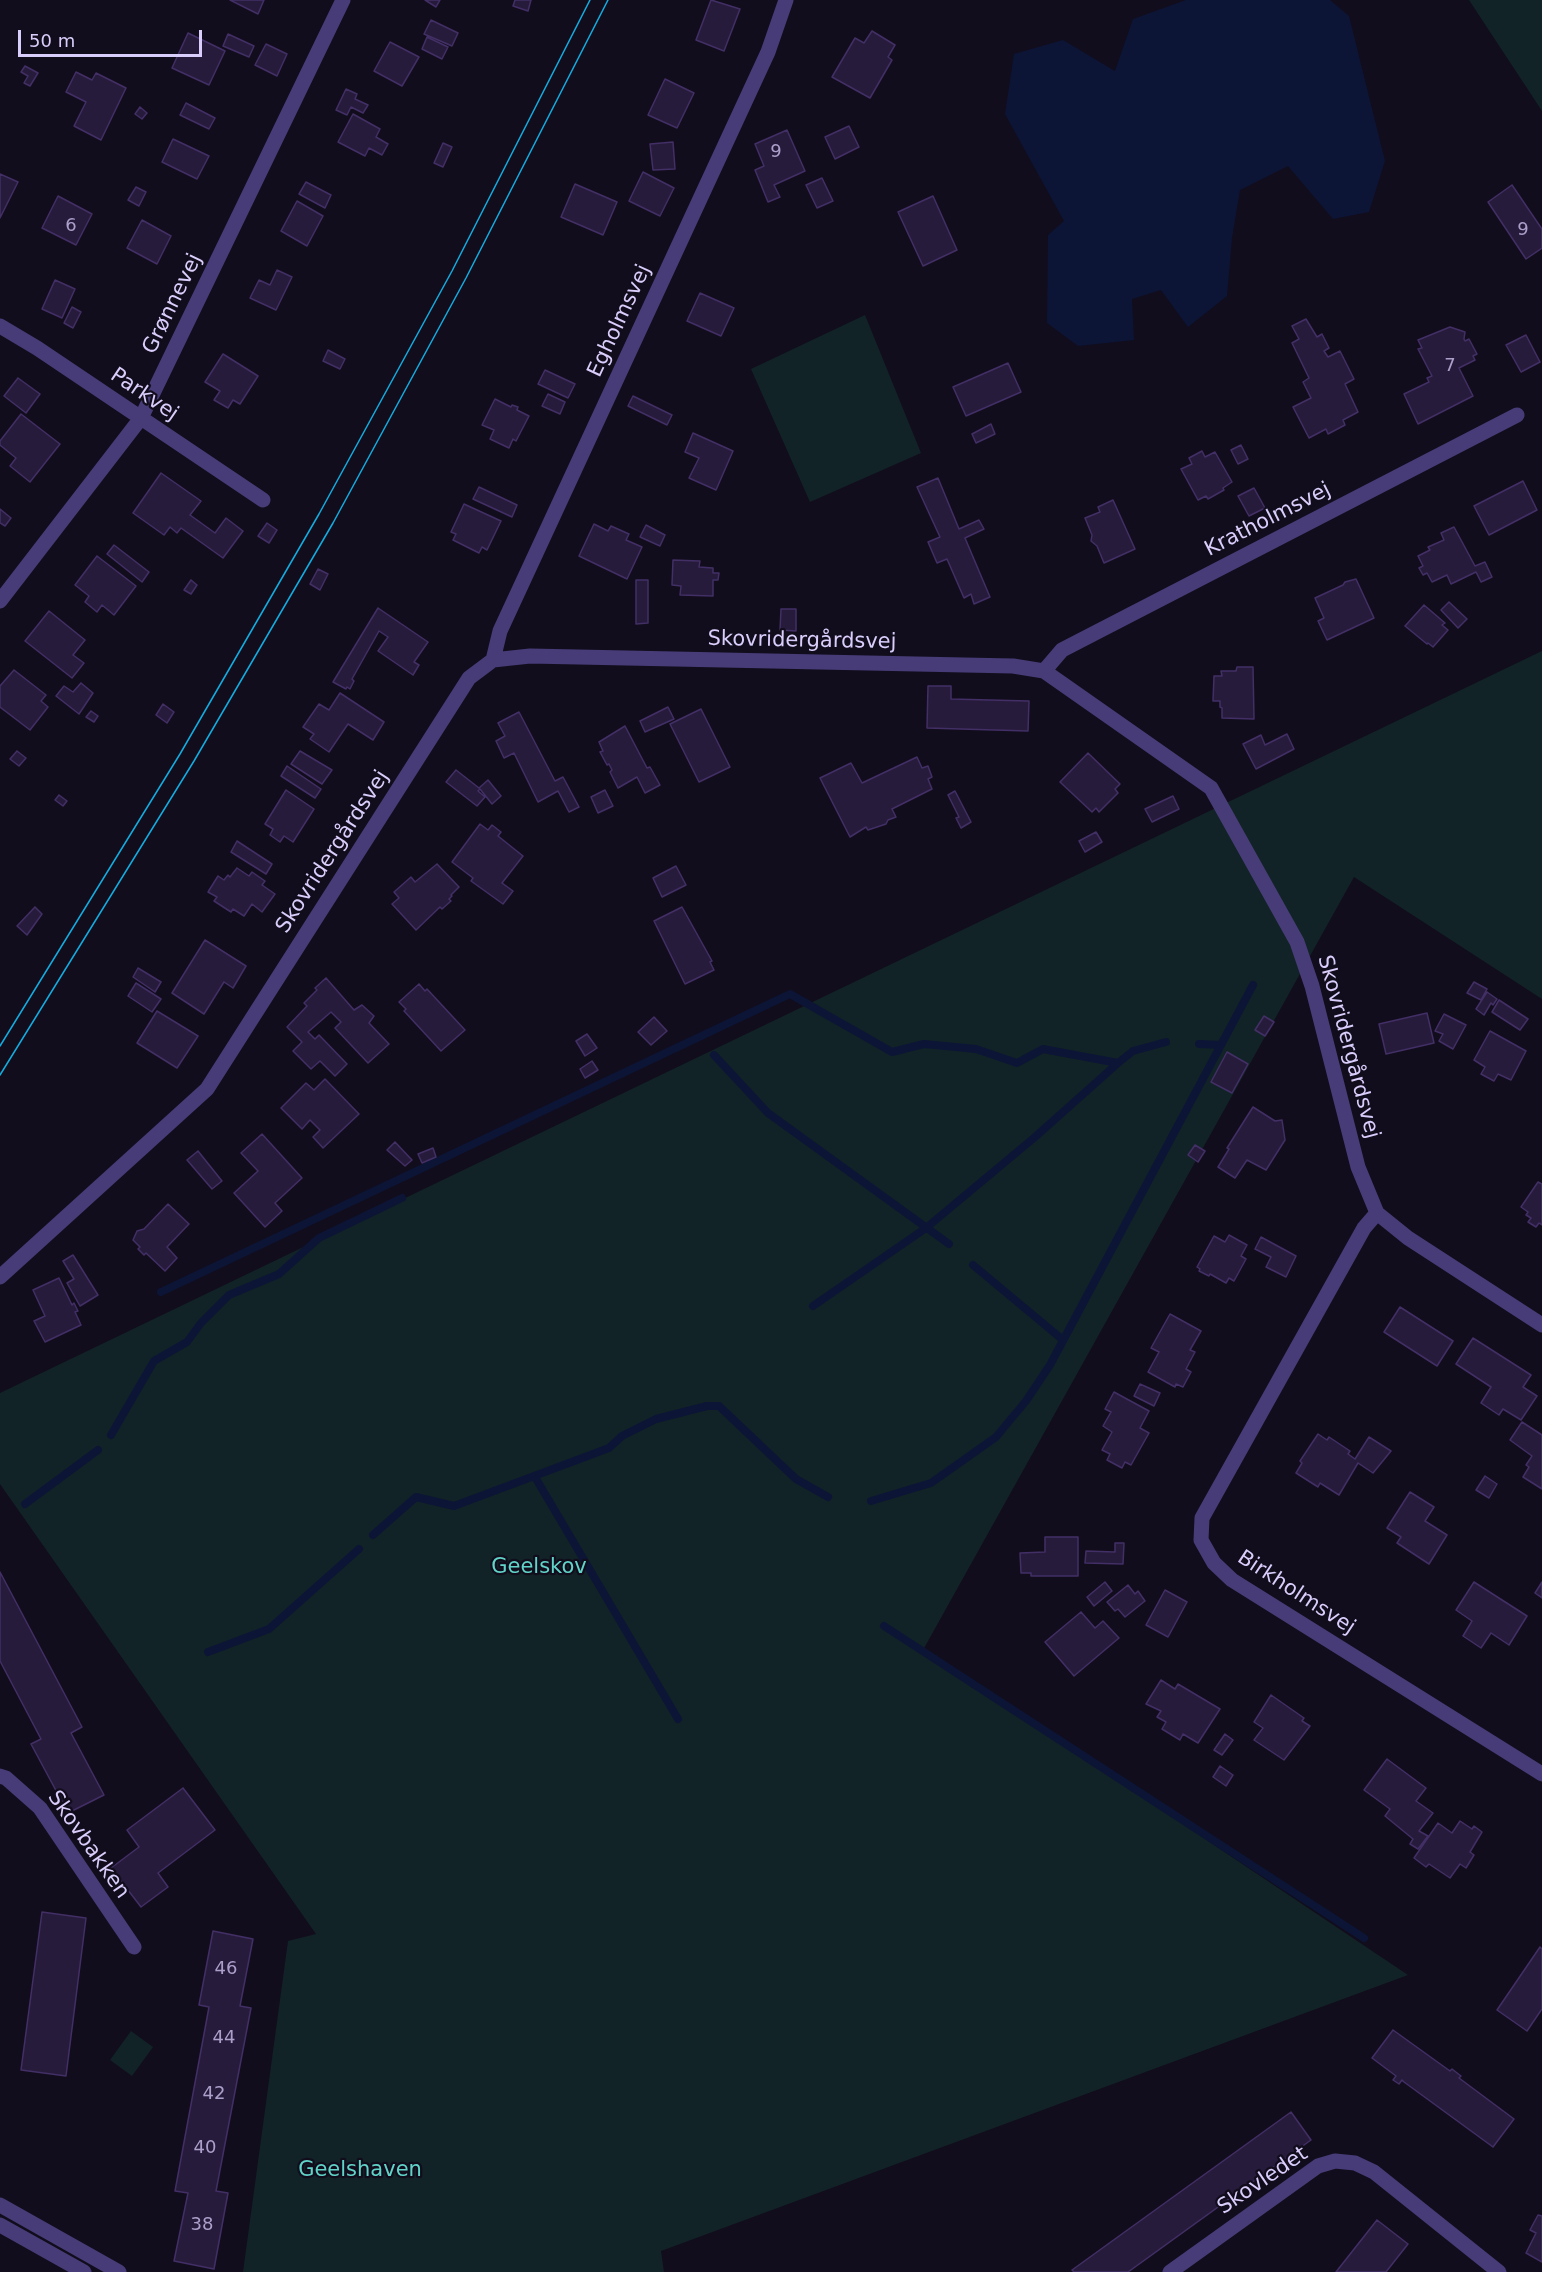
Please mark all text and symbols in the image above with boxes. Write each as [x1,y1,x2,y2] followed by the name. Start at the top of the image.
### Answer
[21,18,206,56] scale bar
[29,30,75,51] text: 50 m
[770,141,782,163] house number: 9
[65,215,77,237] house number: 6
[1517,219,1529,241] house number: 9
[138,250,208,358] street label: Grønnevej
[583,261,657,381] street label: Egholmsvej
[1444,355,1456,377] house number: 7
[105,363,183,427] street label: Parkvej
[1201,477,1335,563] street label: Kratholmsvej
[707,627,897,655] street label: Skovridergårdsvej
[271,766,395,938] street label: Skovridergårdsvej
[1311,952,1385,1142] street label: Skovridergårdsvej
[1232,1546,1360,1640] street label: Birkholmsvej
[491,1555,587,1581] park label: Geelskov
[42,1786,134,1904] street label: Skovbakken
[215,1958,237,1980] house number: 46
[213,2027,235,2049] house number: 44
[203,2083,225,2105] house number: 42
[194,2137,216,2159] house number: 40
[1213,2142,1313,2220] street label: Skovledet
[298,2158,422,2184] park label: Geelshaven
[191,2214,213,2236] house number: 38

